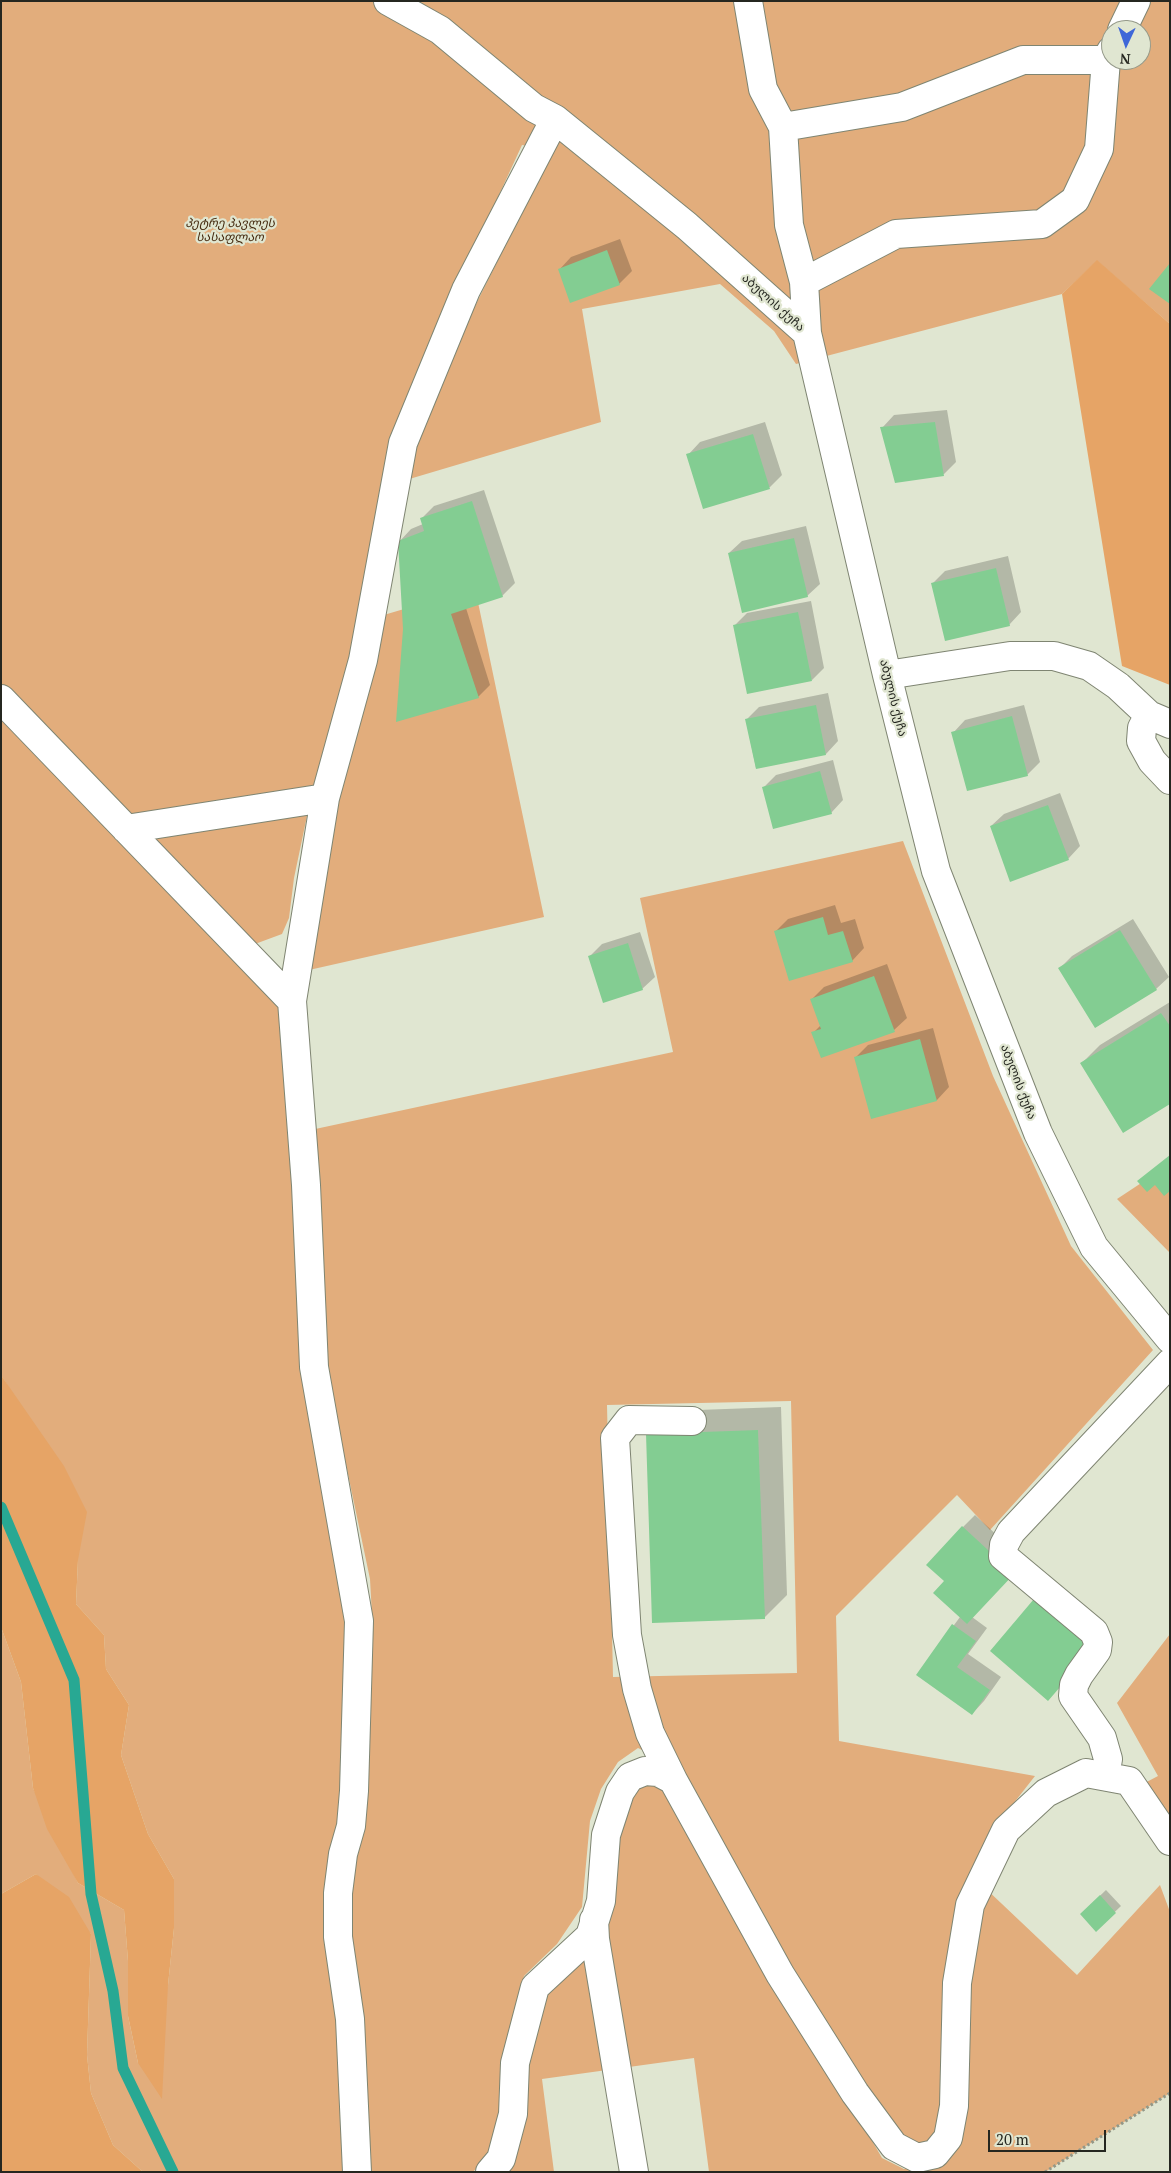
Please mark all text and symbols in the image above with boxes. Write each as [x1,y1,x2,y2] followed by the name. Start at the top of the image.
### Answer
[1101,20,1151,70] north arrow
[1119,50,1131,69] text: N
[185,217,275,245] park label: პეტრე პავლეს სასაფლაო
[739,271,807,335] street label: აბულის ქუჩა
[876,658,910,738] street label: აბულის ქუჩა
[997,1042,1039,1122] street label: აბულის ქუჩა
[991,2120,1108,2152] scale bar
[996,2129,1029,2149] text: 20 m

